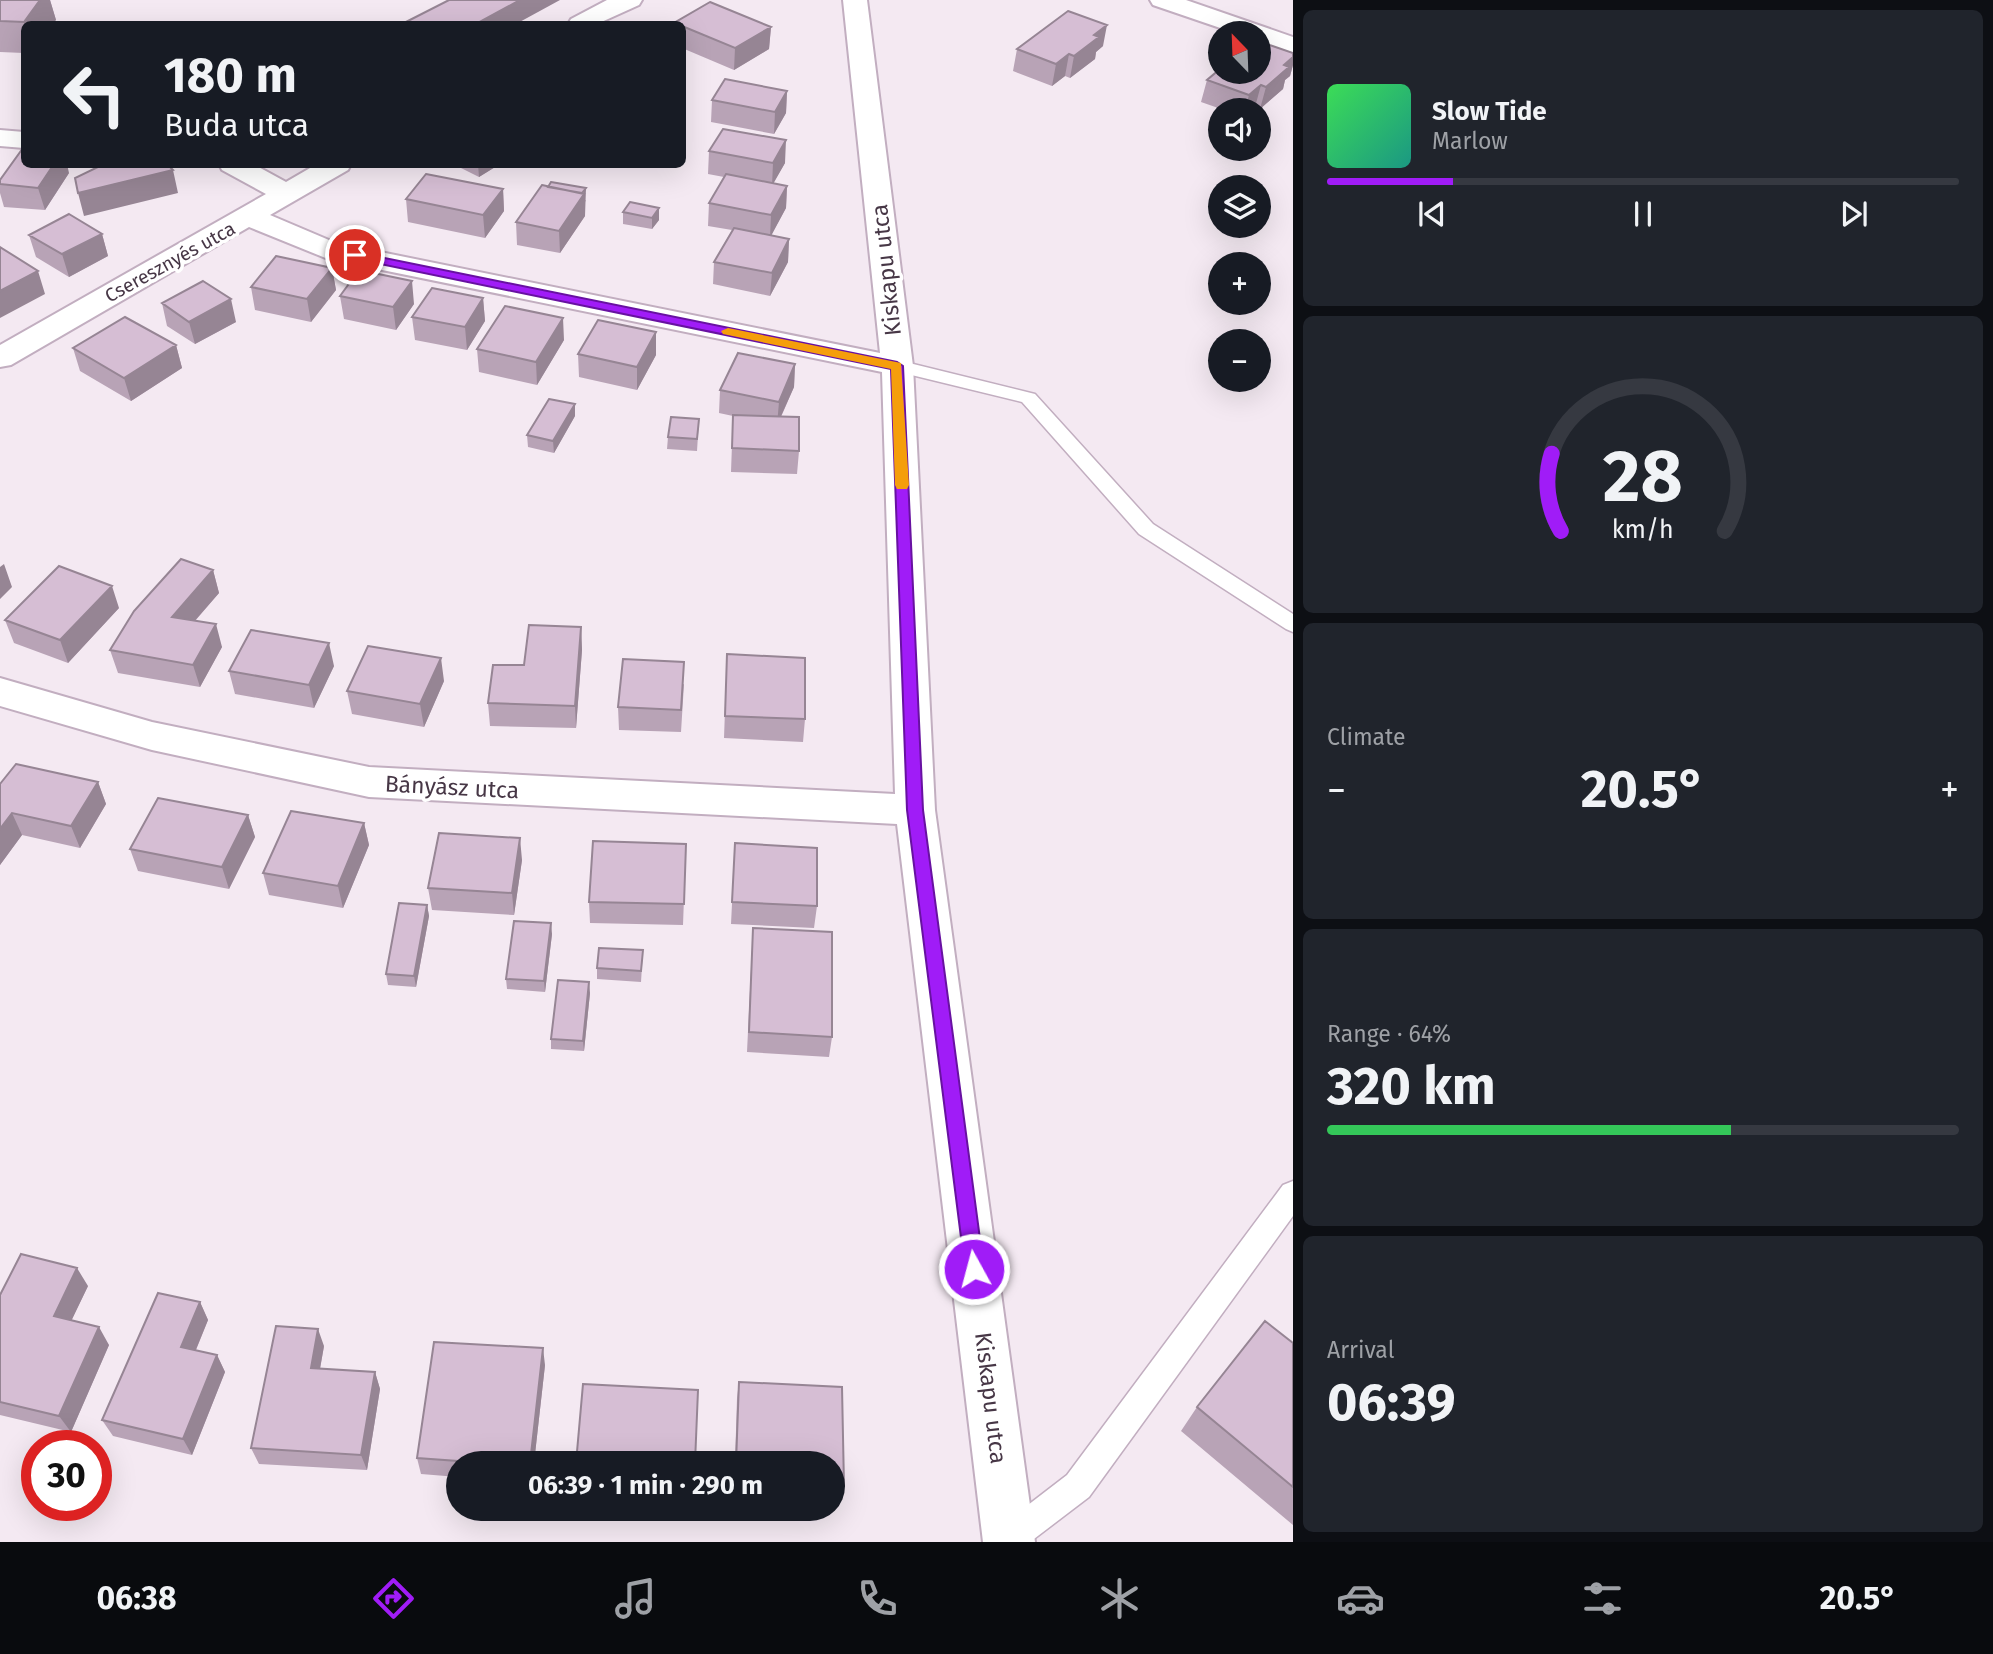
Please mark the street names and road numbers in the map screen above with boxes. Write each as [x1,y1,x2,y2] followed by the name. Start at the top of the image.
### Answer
[865,203,907,337] street label: Kiskapu utca
[101,217,239,307] street label: Cseresznyés utca
[384,769,520,805] street label: Bányász utca
[969,1331,1013,1465] street label: Kiskapu utca

